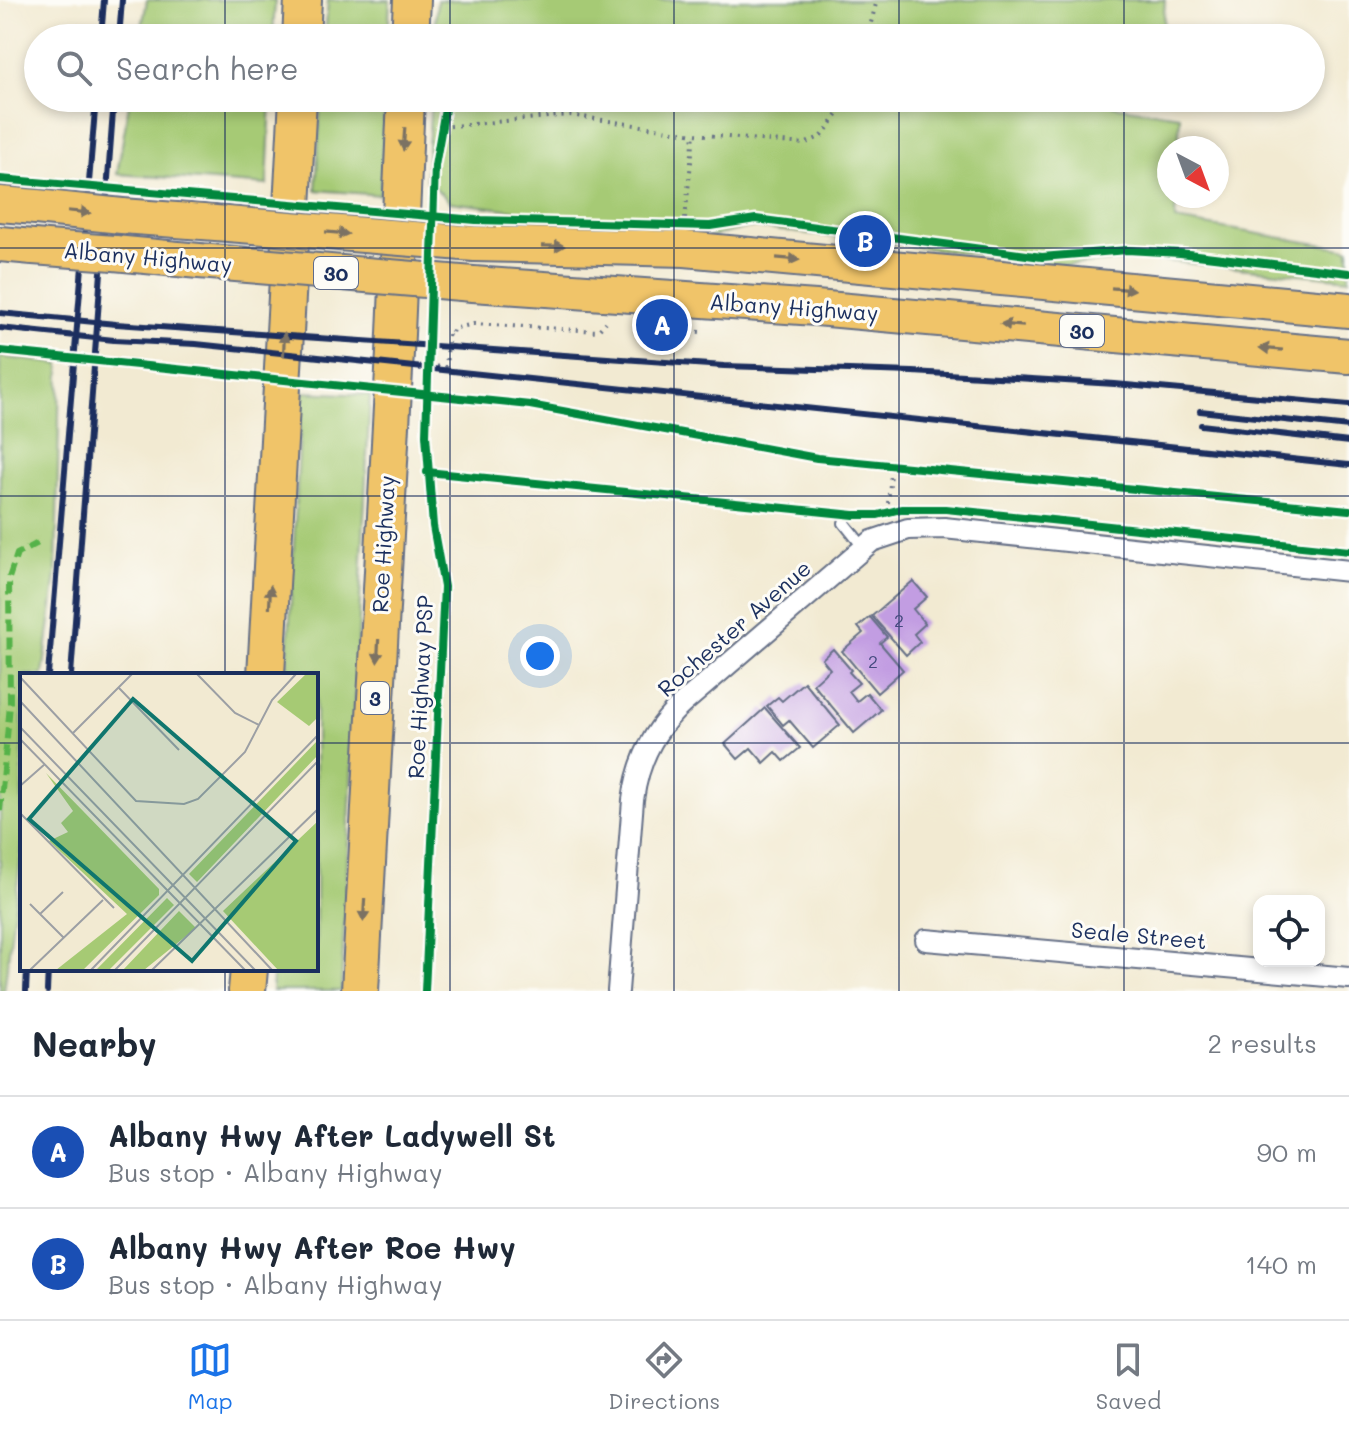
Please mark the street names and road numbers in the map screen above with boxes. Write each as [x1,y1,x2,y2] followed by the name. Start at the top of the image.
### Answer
[63,235,233,279] street label: Albany Highway
[314,257,358,289] road number: 30
[709,287,879,327] street label: Albany Highway
[1060,315,1104,347] road number: 30
[365,475,401,613] street label: Roe Highway
[651,553,817,703] street label: Rochester Avenue
[401,594,439,780] street label: Roe Highway PSP
[361,682,389,714] road number: 3
[1070,915,1208,955] street label: Seale Street

